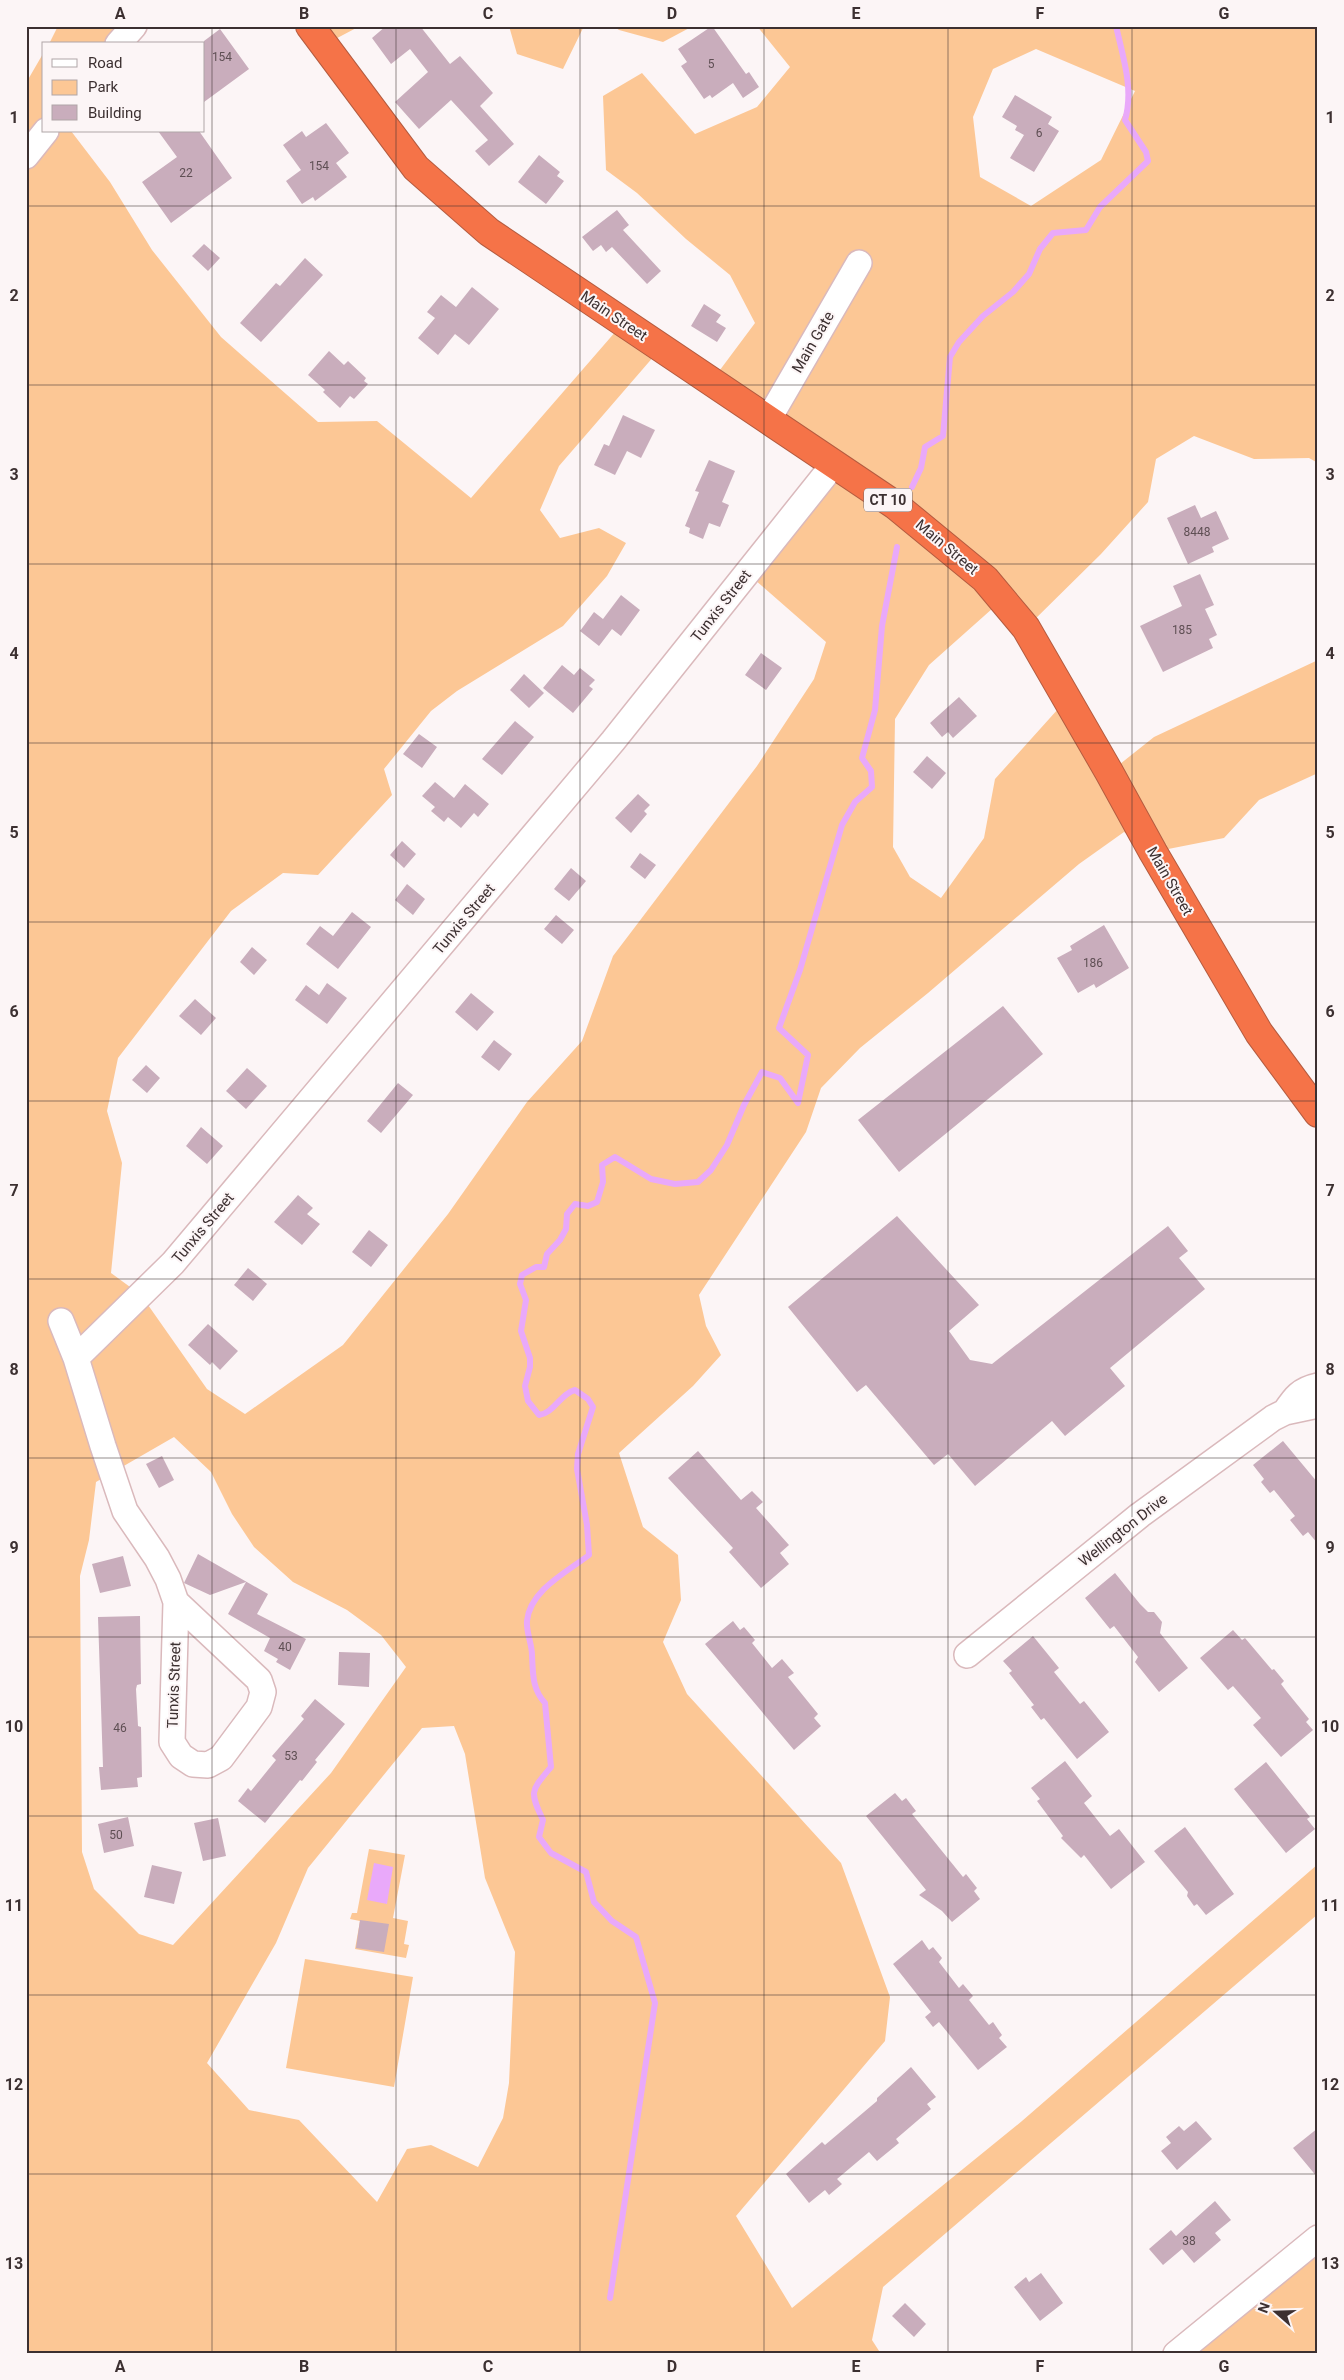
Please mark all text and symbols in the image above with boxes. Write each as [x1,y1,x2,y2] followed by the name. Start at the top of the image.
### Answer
[115,4,126,23] text: A
[299,4,309,23] text: B
[483,4,493,23] text: C
[667,4,677,23] text: D
[852,4,861,23] text: E
[1036,4,1045,23] text: F
[1219,4,1230,23] text: G
[42,42,205,132] legend
[212,50,232,64] house number: 154
[88,54,122,72] text: Road
[708,57,715,71] house number: 5
[88,78,119,96] text: Park
[88,104,142,122] text: Building
[9,108,19,127] text: 1
[1325,108,1335,127] text: 1
[1036,126,1043,140] house number: 6
[309,159,329,173] house number: 154
[179,166,193,180] house number: 22
[9,286,19,305] text: 2
[1325,286,1335,305] text: 2
[577,287,651,345] street label: Main Street
[788,308,838,376] street label: Main Gate
[9,465,19,484] text: 3
[1325,465,1335,484] text: 3
[864,488,912,512] road number: CT 10
[912,516,982,579] street label: Main Street
[1184,525,1211,539] house number: 8448
[687,566,755,646] street label: Tunxis Street
[1172,623,1192,637] house number: 185
[9,644,19,663] text: 4
[1325,644,1335,663] text: 4
[9,823,19,842] text: 5
[1325,823,1335,842] text: 5
[1143,843,1197,919] street label: Main Street
[429,880,499,958] street label: Tunxis Street
[1083,956,1103,970] house number: 186
[9,1002,19,1021] text: 6
[1325,1002,1335,1021] text: 6
[9,1181,19,1200] text: 7
[1325,1181,1335,1200] text: 7
[168,1189,238,1267] street label: Tunxis Street
[9,1360,19,1379] text: 8
[1325,1360,1335,1379] text: 8
[1075,1490,1171,1570] street label: Wellington Drive
[9,1538,19,1557] text: 9
[1325,1538,1335,1557] text: 9
[278,1640,292,1654] house number: 40
[163,1641,185,1729] street label: Tunxis Street
[5,1717,23,1736] text: 10
[1321,1717,1339,1736] text: 10
[113,1721,127,1735] house number: 46
[284,1749,298,1763] house number: 53
[109,1828,123,1842] house number: 50
[5,1896,23,1915] text: 11
[1321,1896,1339,1915] text: 11
[5,2075,23,2094] text: 12
[1321,2075,1339,2094] text: 12
[1182,2234,1196,2248] house number: 38
[5,2254,23,2273] text: 13
[1321,2254,1339,2273] text: 13
[1252,2288,1302,2338] north arrow
[1255,2300,1273,2315] text: N
[115,2357,126,2376] text: A
[299,2357,309,2376] text: B
[483,2357,493,2376] text: C
[667,2357,677,2376] text: D
[852,2357,861,2376] text: E
[1036,2357,1045,2376] text: F
[1219,2357,1230,2376] text: G

